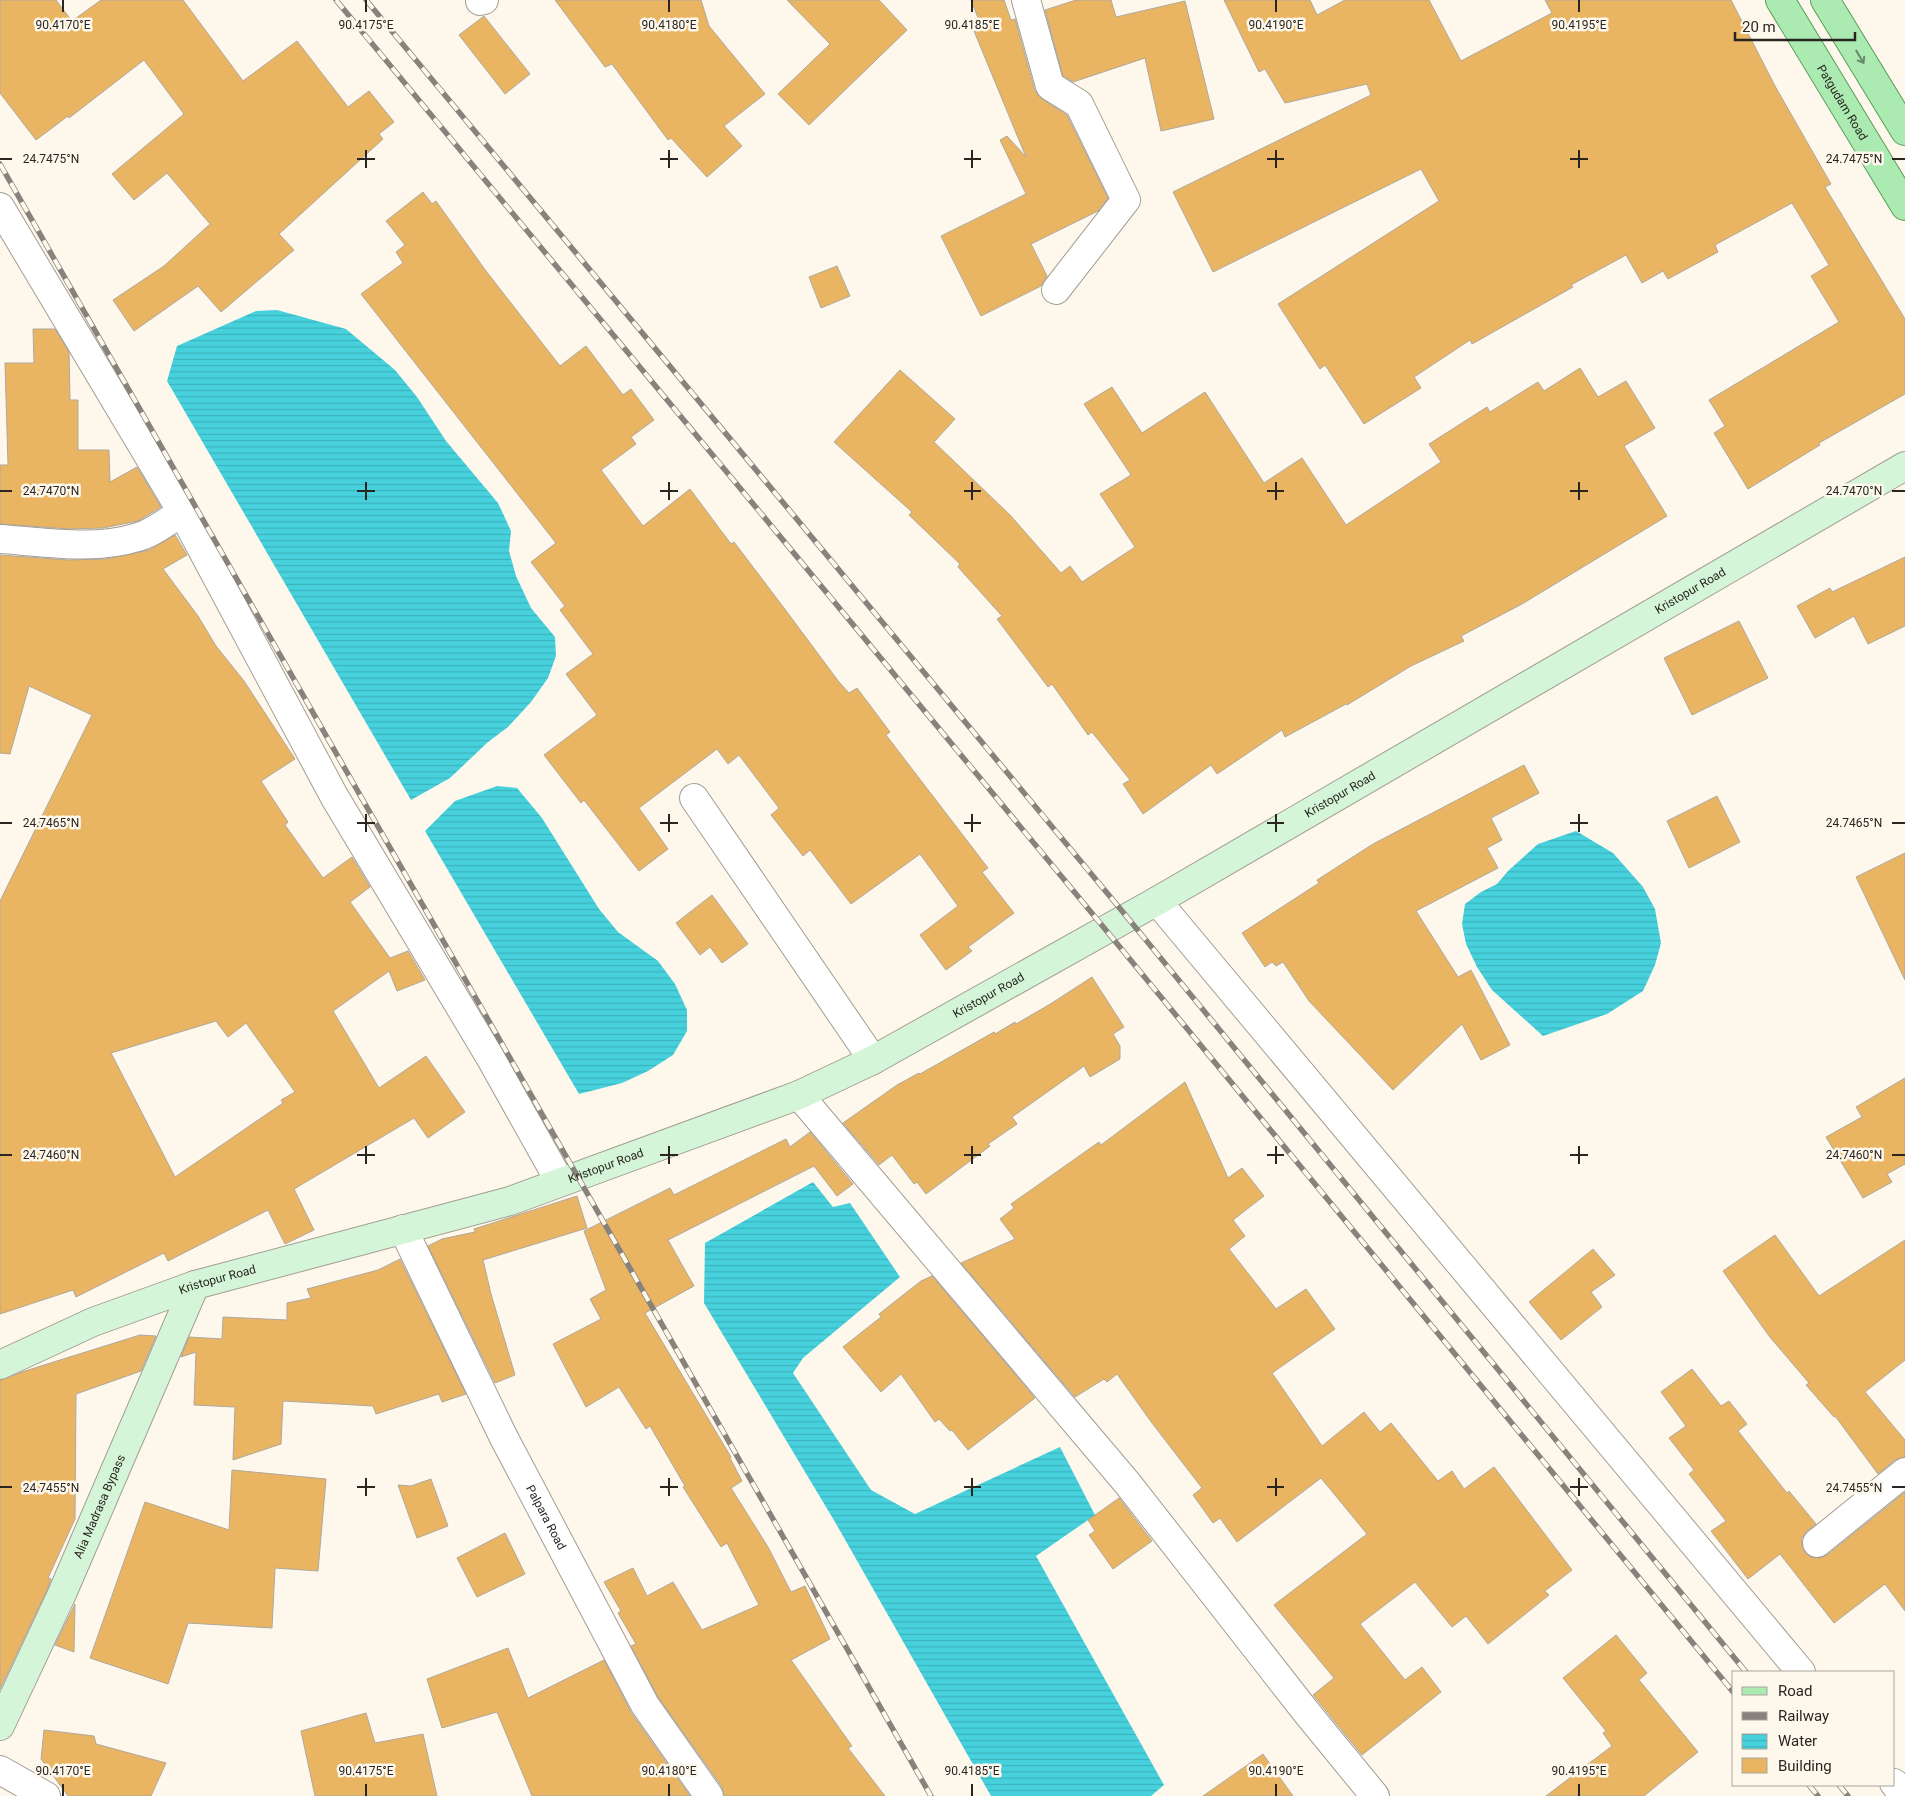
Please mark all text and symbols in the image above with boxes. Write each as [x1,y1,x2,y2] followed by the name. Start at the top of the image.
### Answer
[1735,10,1855,42] scale bar
[36,18,91,32] text: 90.4170°E
[339,18,394,32] text: 90.4175°E
[642,18,697,32] text: 90.4180°E
[945,18,1000,32] text: 90.4185°E
[1249,18,1304,32] text: 90.4190°E
[1552,18,1607,32] text: 90.4195°E
[1742,18,1776,36] text: 20 m
[1855,49,1865,63] one-way arrow
[1814,62,1870,143] street label: Patgudam Road
[23,152,79,166] text: 24.7475°N
[1826,152,1882,166] text: 24.7475°N
[23,484,79,498] text: 24.7470°N
[1826,484,1882,498] text: 24.7470°N
[1652,565,1728,617] street label: Kristopur Road
[1302,768,1378,820] street label: Kristopur Road
[23,816,79,830] text: 24.7465°N
[1826,816,1882,830] text: 24.7465°N
[950,970,1027,1021] street label: Kristopur Road
[566,1146,645,1186] street label: Kristopur Road
[23,1148,79,1162] text: 24.7460°N
[1826,1148,1882,1162] text: 24.7460°N
[177,1262,257,1297] street label: Kristopur Road
[71,1452,128,1561] street label: Alia Madrasa Bypass
[23,1481,79,1495] text: 24.7455°N
[1826,1481,1882,1495] text: 24.7455°N
[523,1483,569,1552] street label: Palpara Road
[1732,1671,1895,1786] legend
[1778,1682,1812,1700] text: Road
[1778,1707,1829,1725] text: Railway
[1778,1732,1817,1750] text: Water
[1778,1757,1832,1775] text: Building
[36,1764,91,1778] text: 90.4170°E
[339,1764,394,1778] text: 90.4175°E
[642,1764,697,1778] text: 90.4180°E
[945,1764,1000,1778] text: 90.4185°E
[1249,1764,1304,1778] text: 90.4190°E
[1552,1764,1607,1778] text: 90.4195°E

